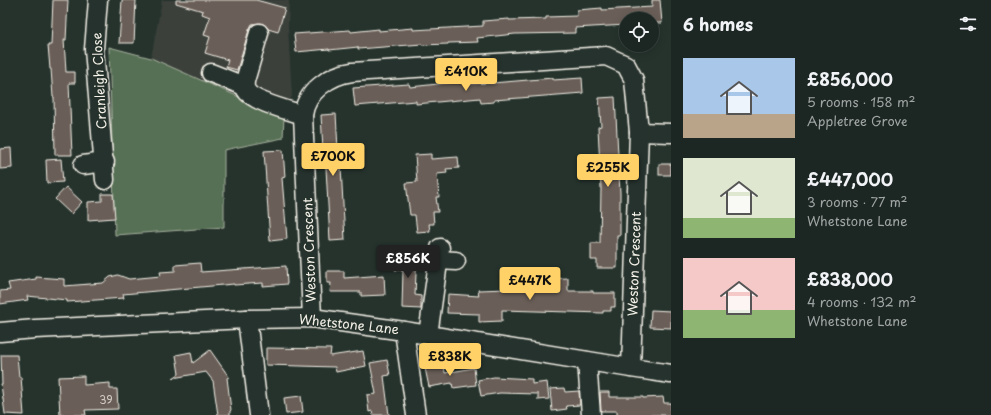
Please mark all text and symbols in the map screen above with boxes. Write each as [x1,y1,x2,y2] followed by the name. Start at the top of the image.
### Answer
[683,11,753,37] text: 6 homes
[619,12,659,52] map controls
[619,12,659,52] button: locate
[957,13,979,35] icon: filters
[86,32,111,130] street label: Cranleigh Close
[438,58,494,92] pin: £410K
[444,61,488,80] text: £410K
[807,66,893,92] text: £856,000
[715,74,763,122] icon: home
[807,92,915,111] text: 5 rooms · 158 m²
[807,111,907,130] text: Appletree Grove
[305,143,361,177] pin: £700K
[310,146,356,165] text: £700K
[580,154,636,188] pin: £255K
[586,157,630,176] text: £255K
[807,166,893,192] text: £447,000
[715,174,763,222] icon: home
[807,192,908,211] text: 3 rooms · 77 m²
[297,197,320,303] street label: Weston Crescent
[622,211,645,317] street label: Weston Crescent
[807,211,907,230] text: Whetstone Lane
[380,245,436,279] pin: £856K
[386,248,430,267] text: £856K
[807,266,893,292] text: £838,000
[502,267,558,301] pin: £447K
[508,270,552,289] text: £447K
[715,274,763,322] icon: home
[807,292,917,311] text: 4 rooms · 132 m²
[298,309,400,338] street label: Whetstone Lane
[807,311,907,330] text: Whetstone Lane
[422,343,478,377] pin: £838K
[428,346,472,365] text: £838K
[99,391,113,408] house number: 39

